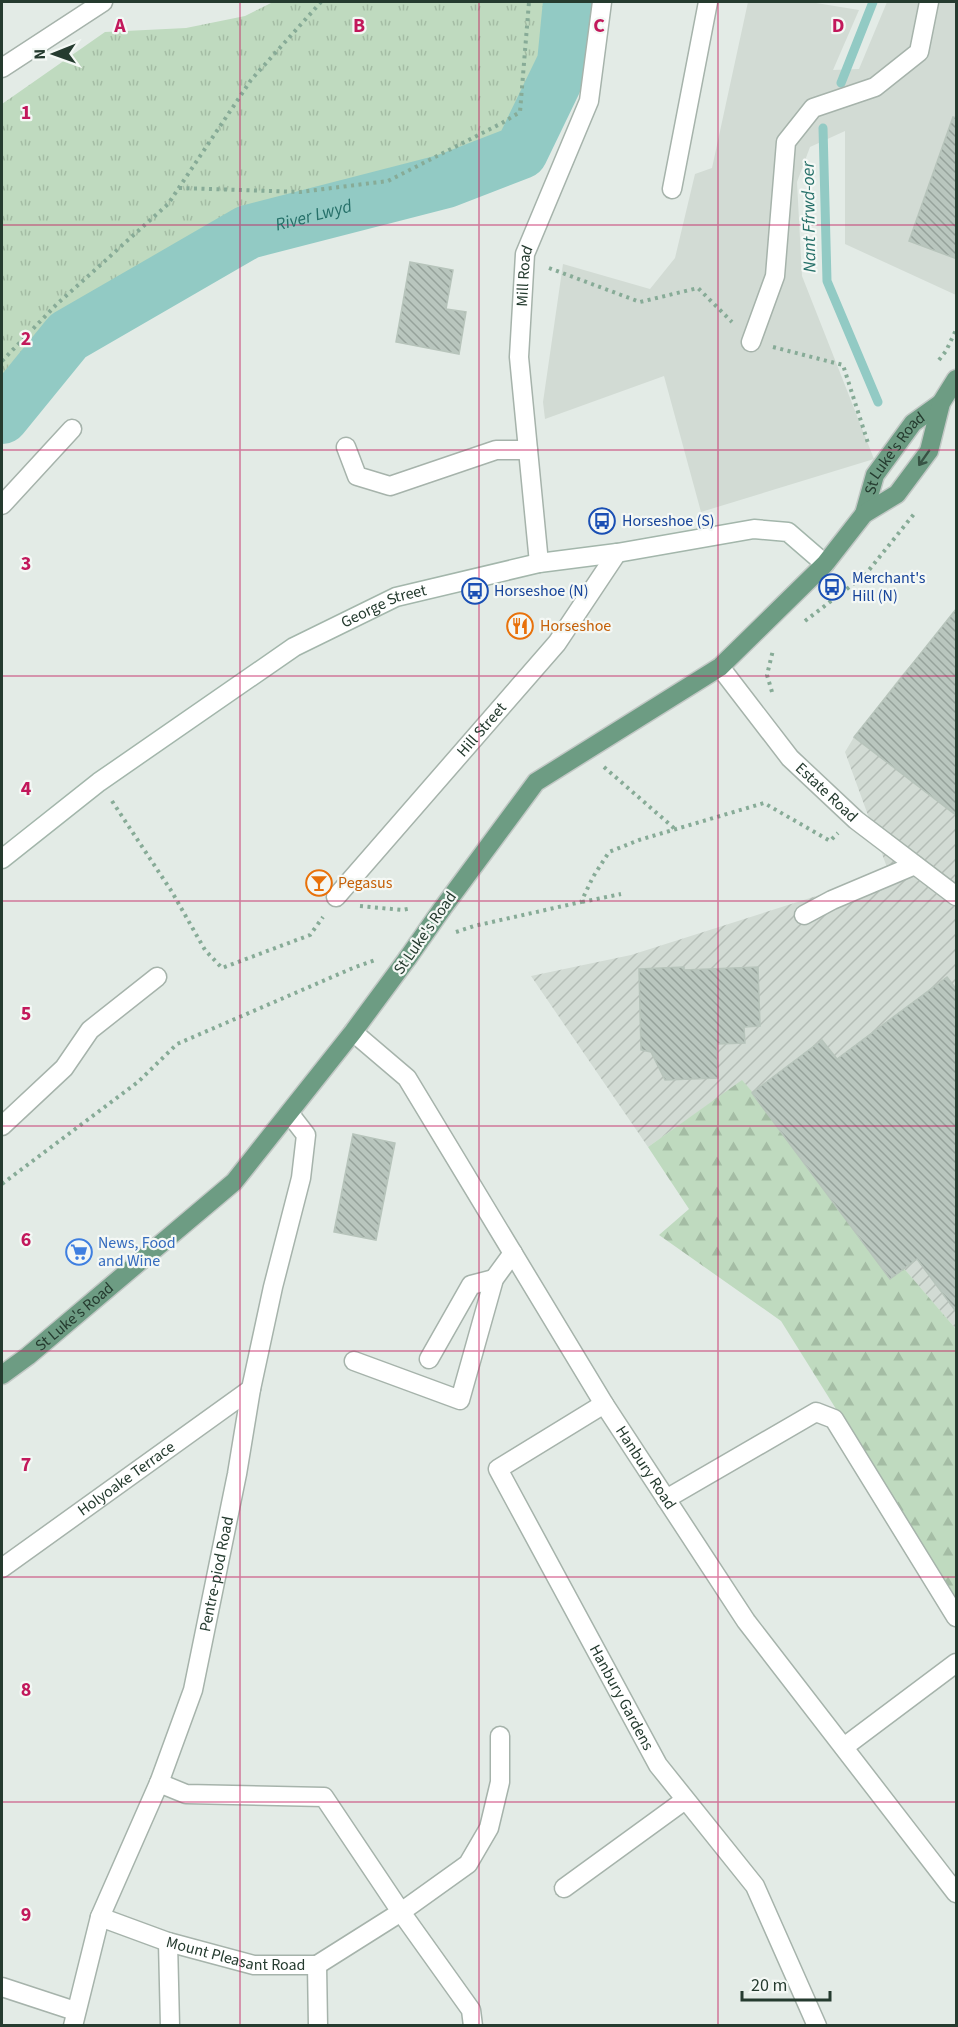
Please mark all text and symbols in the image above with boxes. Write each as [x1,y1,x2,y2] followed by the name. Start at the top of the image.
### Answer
[113,12,126,40] text: A
[353,12,365,40] text: B
[593,12,605,40] text: C
[832,12,844,40] text: D
[24,24,84,84] north arrow
[29,49,51,60] text: N
[21,99,31,127] text: 1
[796,160,822,273] water label: Nant Ffrwd-oer
[272,193,355,237] water label: River Lwyd
[511,242,538,307] street label: Mill Road
[21,325,31,353] text: 2
[859,407,929,497] street label: St Luke's Road
[918,450,930,466] one-way arrow
[587,506,617,536] bus stop icon: Horseshoe (S)
[622,510,715,532] place label: Horseshoe (S)
[21,550,31,578] text: 3
[852,567,926,607] place label: Merchant's Hill (N)
[817,572,847,602] bus stop icon: Merchant's Hill (N)
[460,576,490,606] bus stop icon: Horseshoe (N)
[337,579,429,633] street label: George Street
[494,580,589,602] place label: Horseshoe (N)
[505,611,535,641] restaurant icon: Horseshoe
[540,615,611,637] place label: Horseshoe
[452,697,512,762] street label: Hill Street
[790,757,863,827] street label: Estate Road
[21,775,32,803] text: 4
[304,868,334,898] bar icon: Pegasus
[338,872,393,894] place label: Pegasus
[388,887,462,979] street label: St Luke's Road
[21,1000,31,1028] text: 5
[21,1226,31,1254] text: 6
[98,1232,176,1272] place label: News, Food and Wine
[64,1237,94,1267] supermarket icon: News, Food and Wine
[30,1277,118,1356] street label: St Luke's Road
[610,1422,681,1514] street label: Hanbury Road
[73,1436,179,1521] street label: Holyoake Terrace
[21,1451,31,1479] text: 7
[194,1514,239,1634] street label: Pentre-piod Road
[584,1641,659,1754] street label: Hanbury Gardens
[21,1676,31,1704] text: 8
[21,1901,31,1929] text: 9
[164,1931,306,1976] street label: Mount Pleasant Road
[742,1964,830,2002] scale bar
[751,1973,787,1998] text: 20 m

